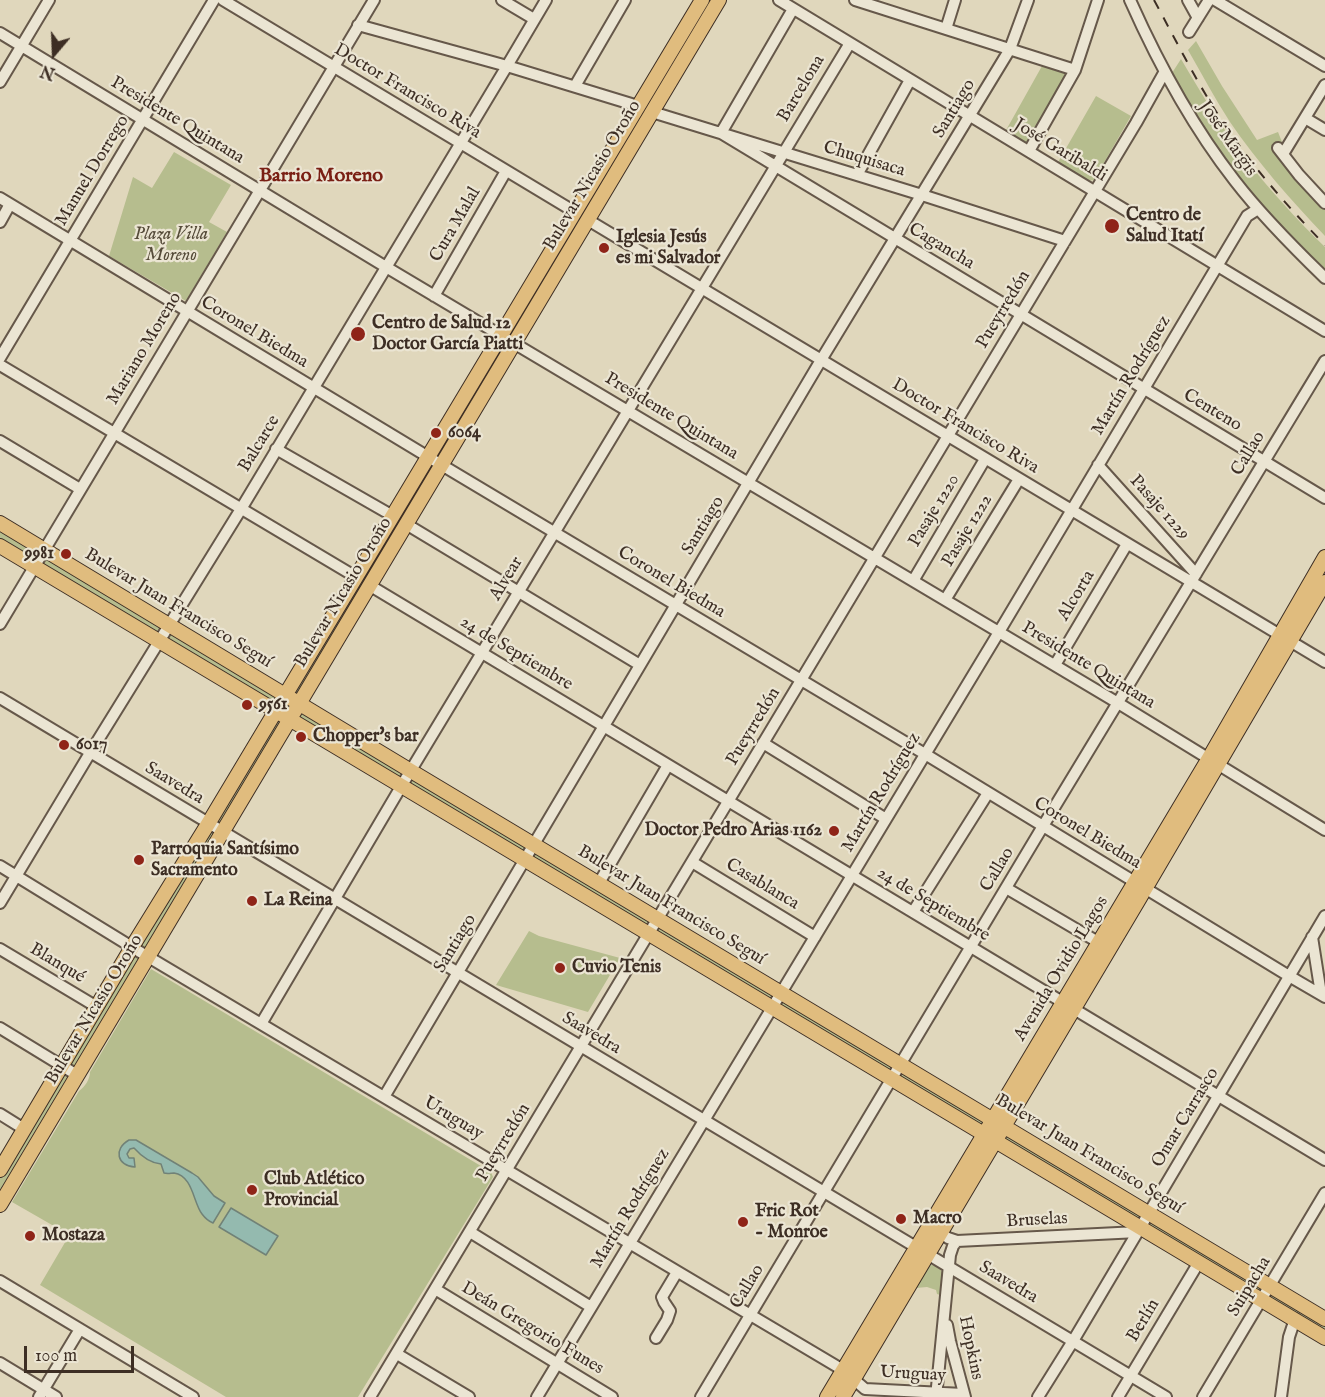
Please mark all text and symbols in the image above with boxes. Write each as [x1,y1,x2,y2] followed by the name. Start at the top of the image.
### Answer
[24,24,84,84] north arrow
[330,40,484,144] street label: Doctor Francisco Riva
[774,52,830,126] street label: Barcelona
[38,59,58,83] text: N
[106,73,248,169] street label: Presidente Quintana
[929,76,981,142] street label: Santiago
[540,97,646,255] street label: Bulevar Nicasio Oroño
[1193,97,1261,181] street label: José Margis
[51,112,135,230] street label: Manuel Dorrego
[1009,115,1111,187] street label: José Garibaldi
[821,137,907,183] street label: Chuquisaca
[259,165,383,189] district label: Barrio Moreno
[426,184,486,266] street label: Cura Malal
[1126,205,1203,248] place label: Centro de Salud Itatí
[1103,217,1121,235] marker: Centro de Salud Itatí
[904,219,978,275] street label: Cagancha
[134,224,208,266] park label: Plaza Villa Moreno
[616,227,720,270] place label: Iglesia Jesús es mi Salvador
[597,241,611,255] marker: Iglesia Jesús es mi Salvador
[972,267,1036,353] street label: Pueyrredón
[103,289,187,409] street label: Mariano Moreno
[196,292,312,374] street label: Coronel Biedma
[1088,312,1176,440] street label: Martín Rodríguez
[372,313,523,356] place label: Centro de Salud 12 Doctor García Piatti
[349,325,367,343] marker: Centro de Salud 12 Doctor García Piatti
[600,369,742,465] street label: Presidente Quintana
[888,375,1042,479] street label: Doctor Francisco Riva
[1179,385,1245,437] street label: Centeno
[235,412,285,476] street label: Balcarce
[448,422,481,444] place label: 6064
[429,426,443,440] marker: 6064
[1227,428,1271,480] street label: Callao
[905,471,965,551] street label: Pasaje 1220
[1124,471,1194,545] street label: Pasaje 1229
[938,491,998,571] street label: Pasaje 1222
[678,493,730,559] street label: Santiago
[291,514,397,672] street label: Bulevar Nicasio Oroño
[613,542,729,624] street label: Coronel Biedma
[25,543,54,565] place label: 9981
[80,544,276,674] street label: Bulevar Juan Francisco Seguí
[59,547,73,561] marker: 9981
[486,553,528,605] street label: Alvear
[1054,567,1100,625] street label: Alcorta
[456,612,576,696] street label: 24 de Septiembre
[1017,618,1159,714] street label: Presidente Quintana
[722,684,786,770] street label: Pueyrredón
[259,694,288,716] place label: 9561
[240,698,254,712] marker: 9561
[313,726,419,748] place label: Chopper's bar
[838,729,926,857] street label: Martín Rodríguez
[294,730,308,744] marker: Chopper's bar
[76,734,107,756] place label: 6017
[57,738,71,752] marker: 6017
[141,758,207,810] street label: Saavedra
[1029,793,1145,875] street label: Coronel Biedma
[644,820,822,842] place label: Doctor Pedro Arias 1162
[827,824,841,838] marker: Doctor Pedro Arias 1162
[151,839,299,882] place label: Parroquia Santísimo Sacramento
[573,841,769,971] street label: Bulevar Juan Francisco Seguí
[976,844,1020,896] street label: Callao
[132,853,146,867] marker: Parroquia Santísimo Sacramento
[721,855,803,915] street label: Casablanca
[873,863,993,947] street label: 24 de Septiembre
[264,890,333,912] place label: La Reina
[1010,893,1114,1045] street label: Avenida Ovidio Lagos
[245,894,259,908] marker: La Reina
[430,911,482,977] street label: Santiago
[42,931,148,1089] street label: Bulevar Nicasio Oroño
[25,939,89,989] street label: Blanqué
[572,957,661,979] place label: Cuvio Tenis
[553,961,567,975] marker: Cuvio Tenis
[558,1008,624,1060] street label: Saavedra
[1148,1064,1224,1172] street label: Omar Carrasco
[991,1090,1187,1220] street label: Bulevar Juan Francisco Seguí
[419,1093,487,1145] street label: Uruguay
[472,1100,536,1186] street label: Pueyrredón
[587,1145,675,1273] street label: Martín Rodríguez
[264,1169,364,1212] place label: Club Atlético Provincial
[245,1183,259,1197] marker: Club Atlético Provincial
[755,1201,828,1244] place label: Fric Rot - Monroe
[913,1208,962,1230] place label: Macro
[1006,1209,1068,1233] street label: Bruselas
[894,1212,908,1226] marker: Macro
[736,1215,750,1229] marker: Fric Rot - Monroe
[42,1225,105,1247] place label: Mostaza
[23,1229,37,1243] marker: Mostaza
[1224,1253,1276,1321] street label: Suipacha
[975,1257,1041,1309] street label: Saavedra
[726,1261,770,1313] street label: Callao
[457,1278,607,1380] street label: Deán Gregorio Funes
[1123,1296,1165,1346] street label: Berlín
[953,1314,987,1382] street label: Hopkins
[27,1334,136,1372] scale bar
[35,1345,77,1368] text: 100 m
[879,1362,947,1388] street label: Uruguay

